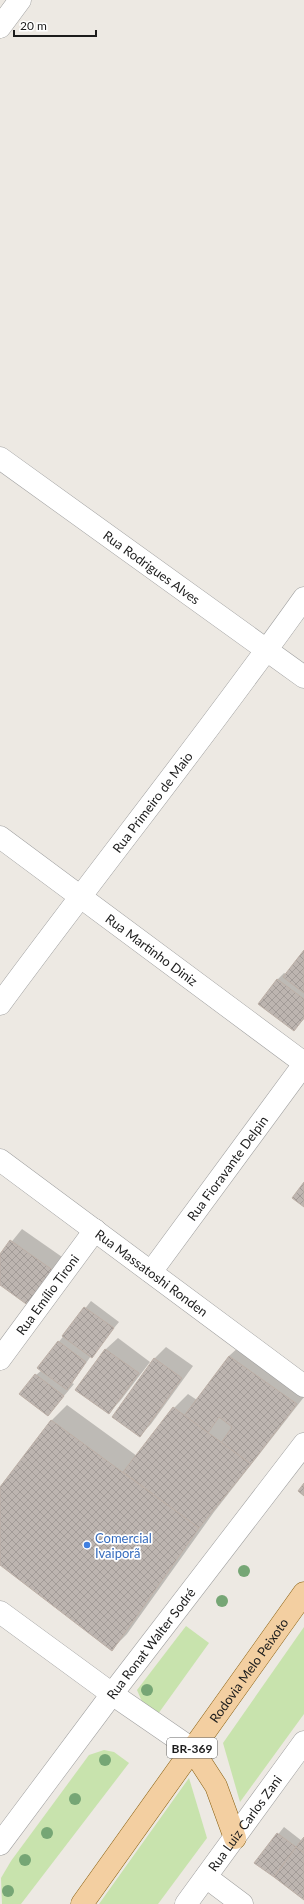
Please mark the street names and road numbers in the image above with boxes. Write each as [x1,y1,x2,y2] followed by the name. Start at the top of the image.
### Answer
[100,527,204,608] street label: Rua Rodrigues Alves
[109,748,196,856] street label: Rua Primeiro de Maio
[103,910,201,989] street label: Rua Martinho Diniz
[184,1113,271,1224] street label: Rua Fioravante Delpin
[92,1226,211,1320] street label: Rua Massatoshi Ronden
[13,1251,82,1338] street label: Rua Emílio Tironi
[103,1584,199,1702] street label: Rua Ronat Walter Sodré
[206,1615,291,1726] street label: Rodovia Melo Peixoto
[167,1738,217,1758] road number: BR-369
[205,1772,285,1874] street label: Rua Luiz Carlos Zani

